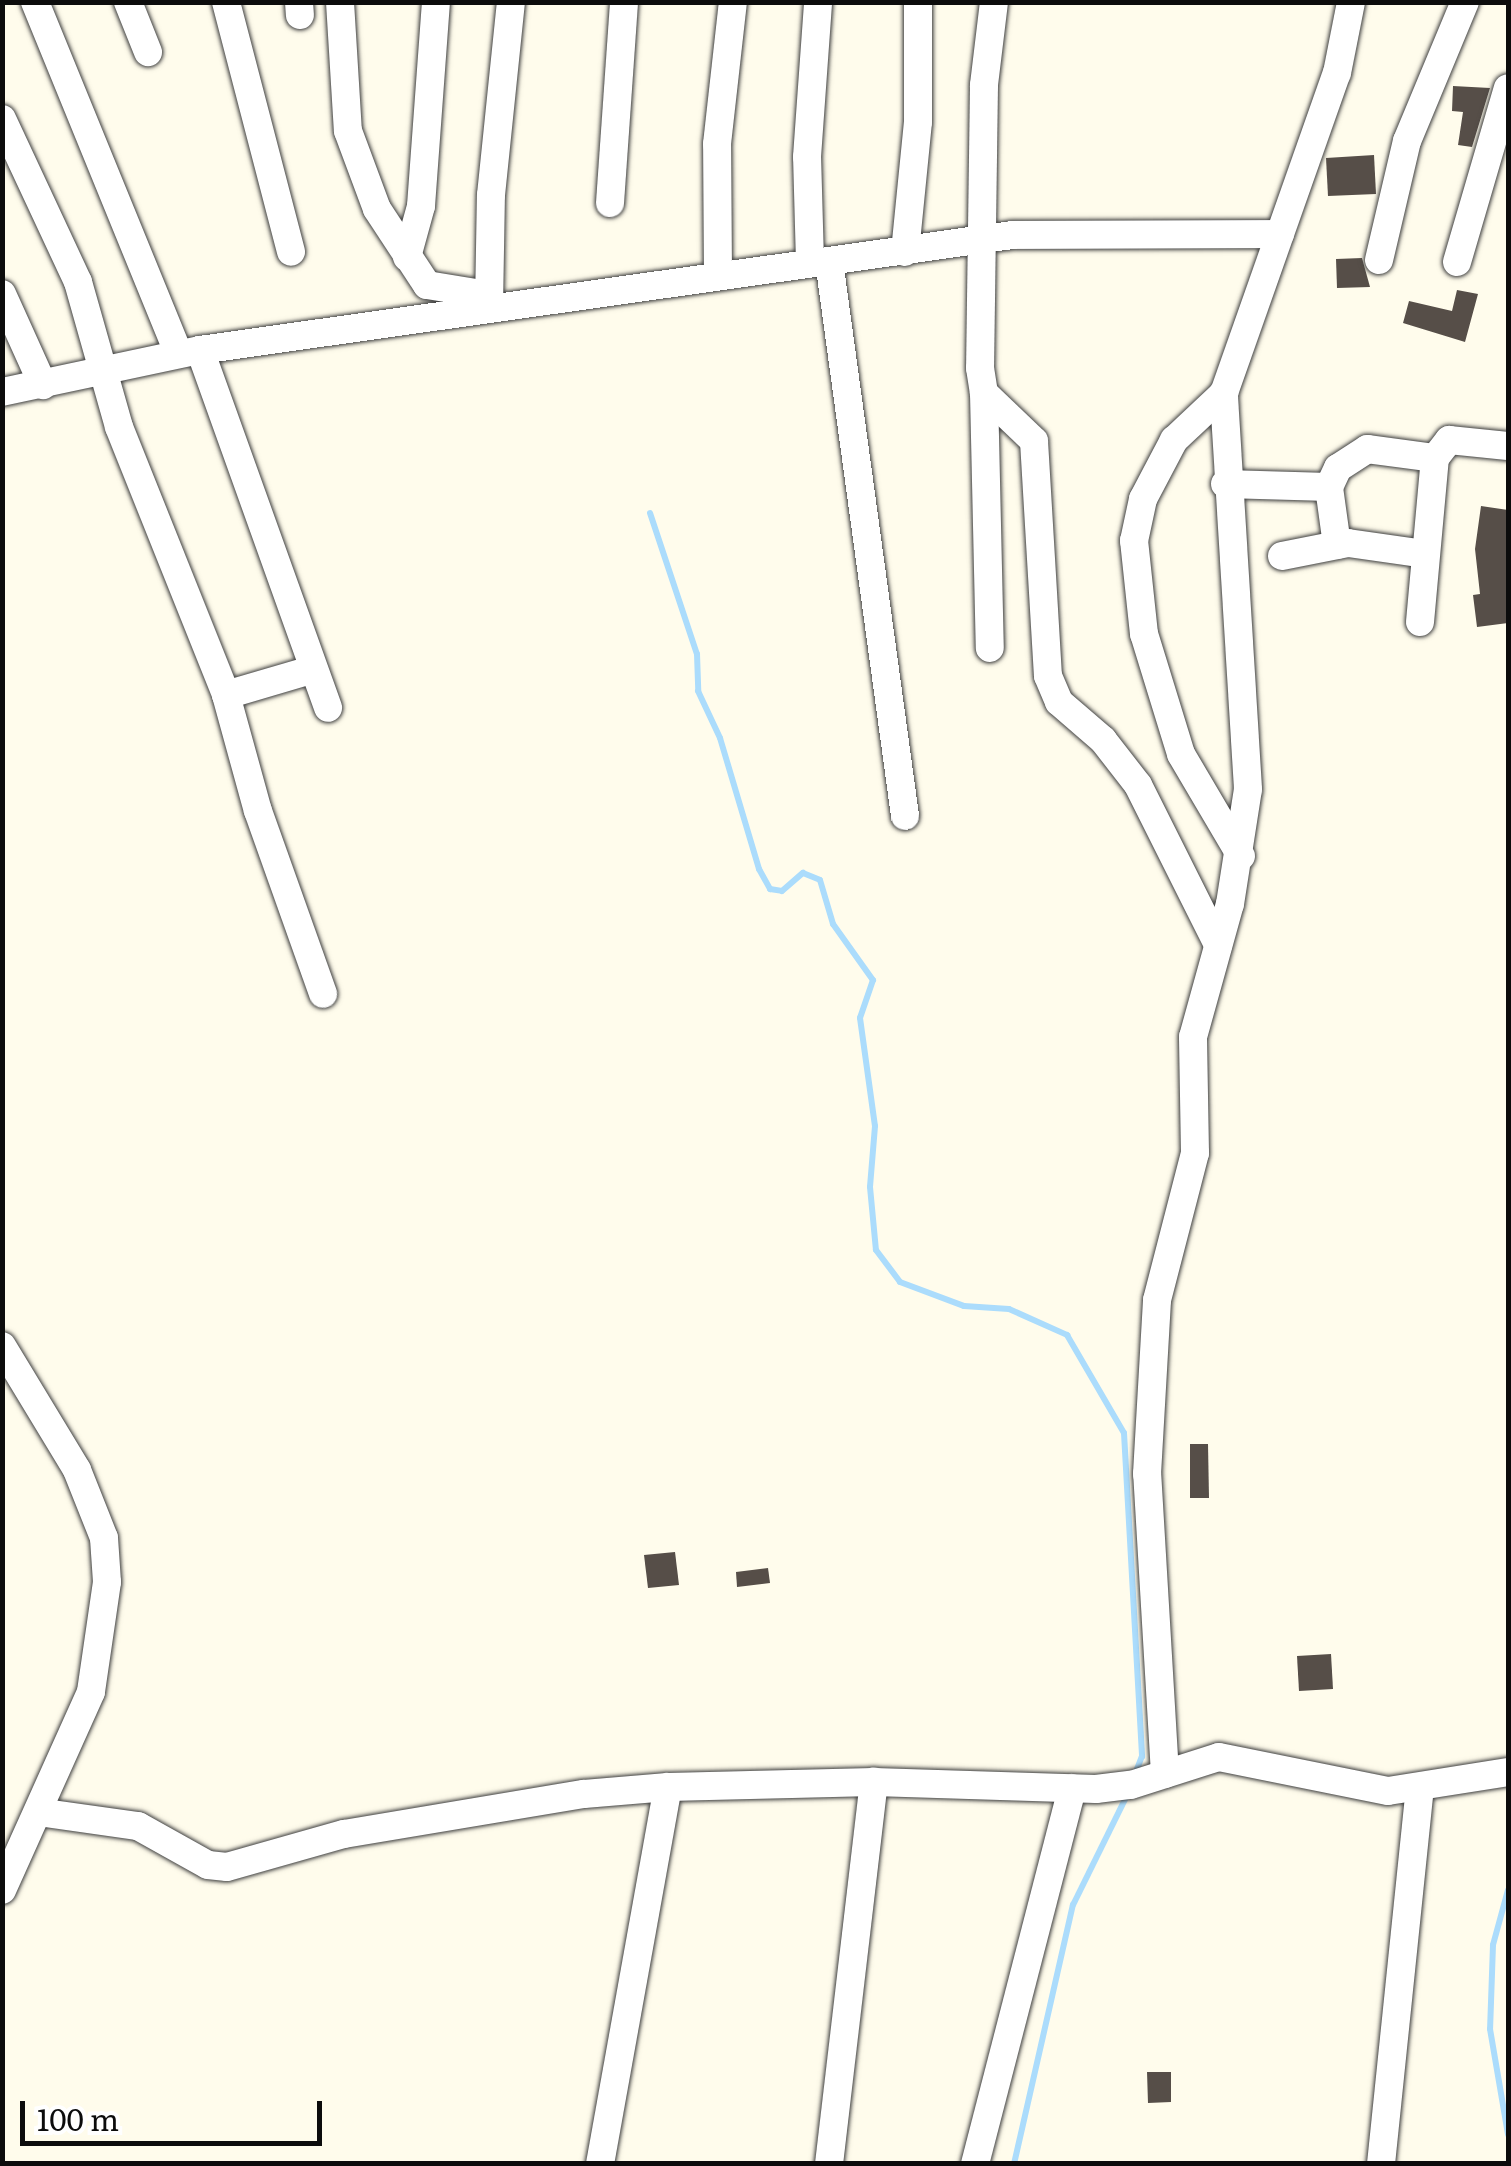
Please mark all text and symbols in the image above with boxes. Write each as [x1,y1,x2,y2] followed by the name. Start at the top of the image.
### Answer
[25,2081,328,2143] scale bar
[37,2096,119,2140] text: 100 m

